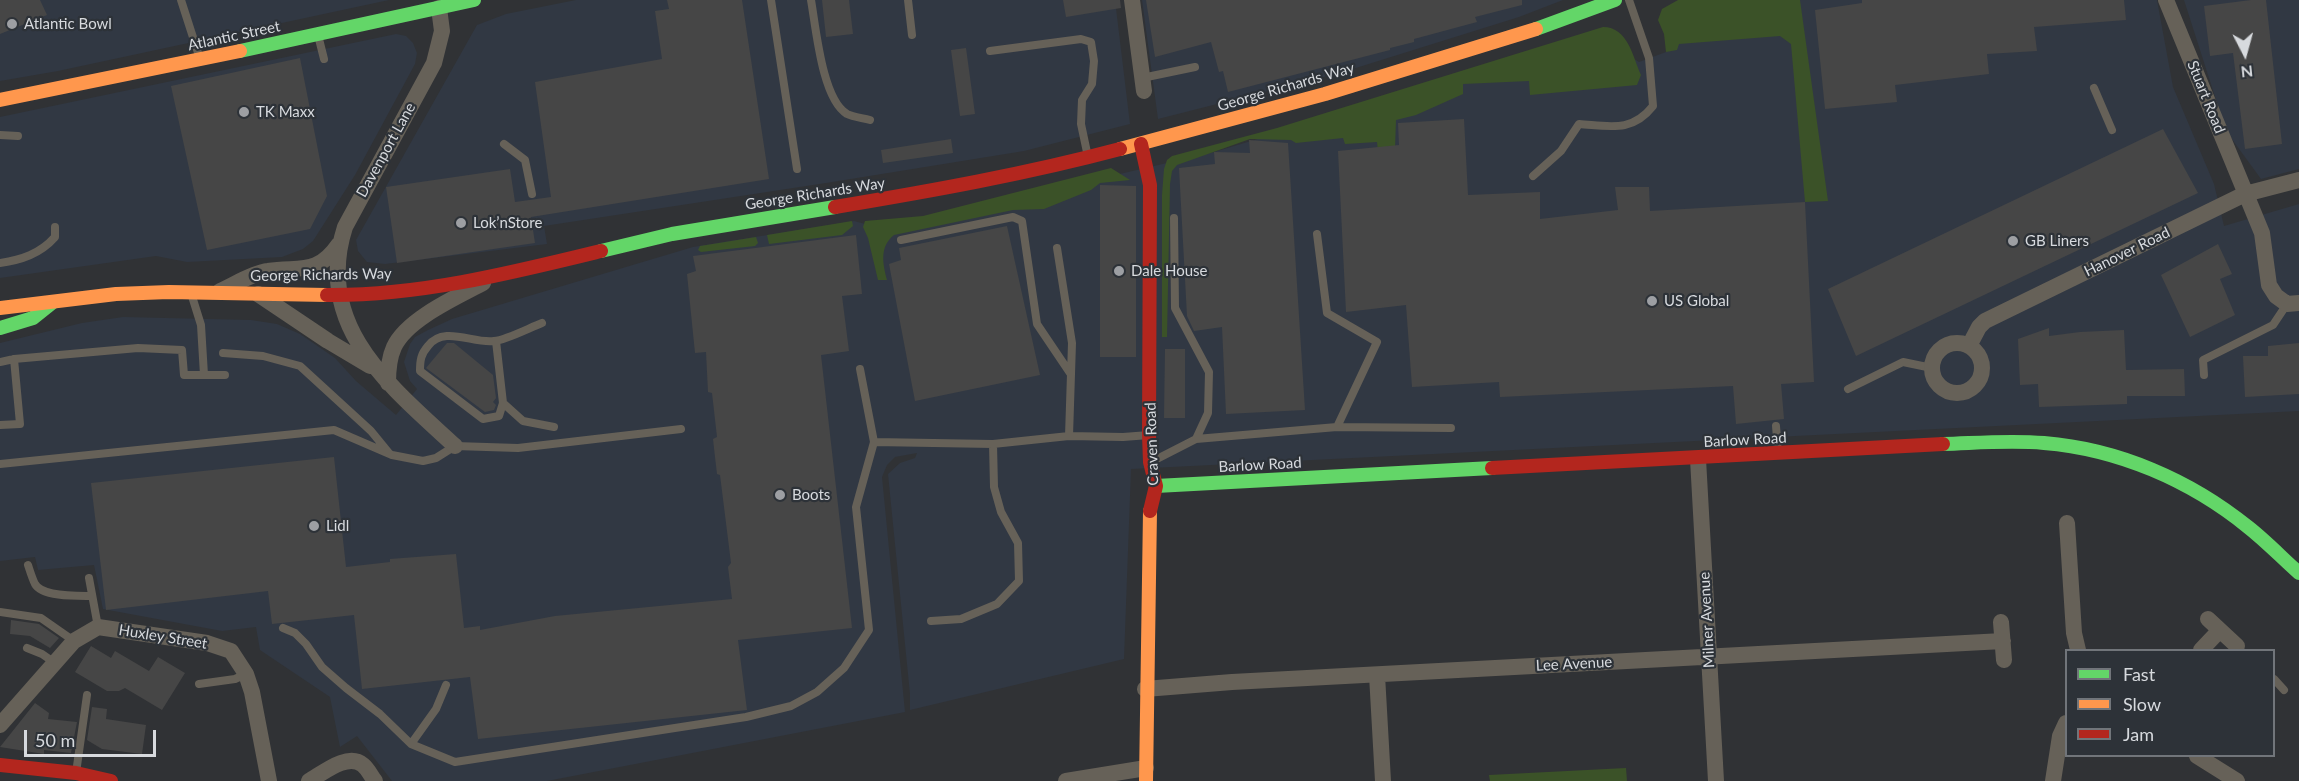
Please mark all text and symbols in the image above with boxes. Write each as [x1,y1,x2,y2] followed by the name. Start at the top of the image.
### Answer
[24,15,112,33] place label: Atlantic Bowl
[5,17,19,31] marker: Atlantic Bowl
[186,17,282,55] street label: Atlantic Street
[2215,24,2275,84] north arrow
[2183,58,2229,136] street label: Stuart Road
[1216,59,1356,115] street label: George Richards Way
[2240,62,2254,82] text: N
[353,100,419,200] street label: Davenport Lane
[256,103,315,121] place label: TK Maxx
[237,105,251,119] marker: TK Maxx
[744,174,886,214] street label: George Richards Way
[473,214,542,232] place label: Lok’nStore
[454,216,468,230] marker: Lok’nStore
[2081,223,2173,281] street label: Hanover Road
[2025,232,2089,250] place label: GB Liners
[2006,234,2020,248] marker: GB Liners
[1131,262,1207,280] place label: Dale House
[1112,264,1126,278] marker: Dale House
[250,265,392,285] street label: George Richards Way
[1664,292,1729,310] place label: US Global
[1645,294,1659,308] marker: US Global
[1142,402,1162,486] street label: Craven Road
[1703,429,1787,451] street label: Barlow Road
[1218,454,1302,476] street label: Barlow Road
[792,486,830,504] place label: Boots
[773,488,787,502] marker: Boots
[326,517,349,535] place label: Lidl
[307,519,321,533] marker: Lidl
[1695,571,1719,669] street label: Milner Avenue
[117,621,209,653] street label: Huxley Street
[2065,649,2275,757] legend
[1535,653,1613,675] street label: Lee Avenue
[2123,663,2155,685] text: Fast
[2123,693,2161,715] text: Slow
[27,718,159,756] scale bar
[2123,723,2154,745] text: Jam
[35,729,75,751] text: 50 m

